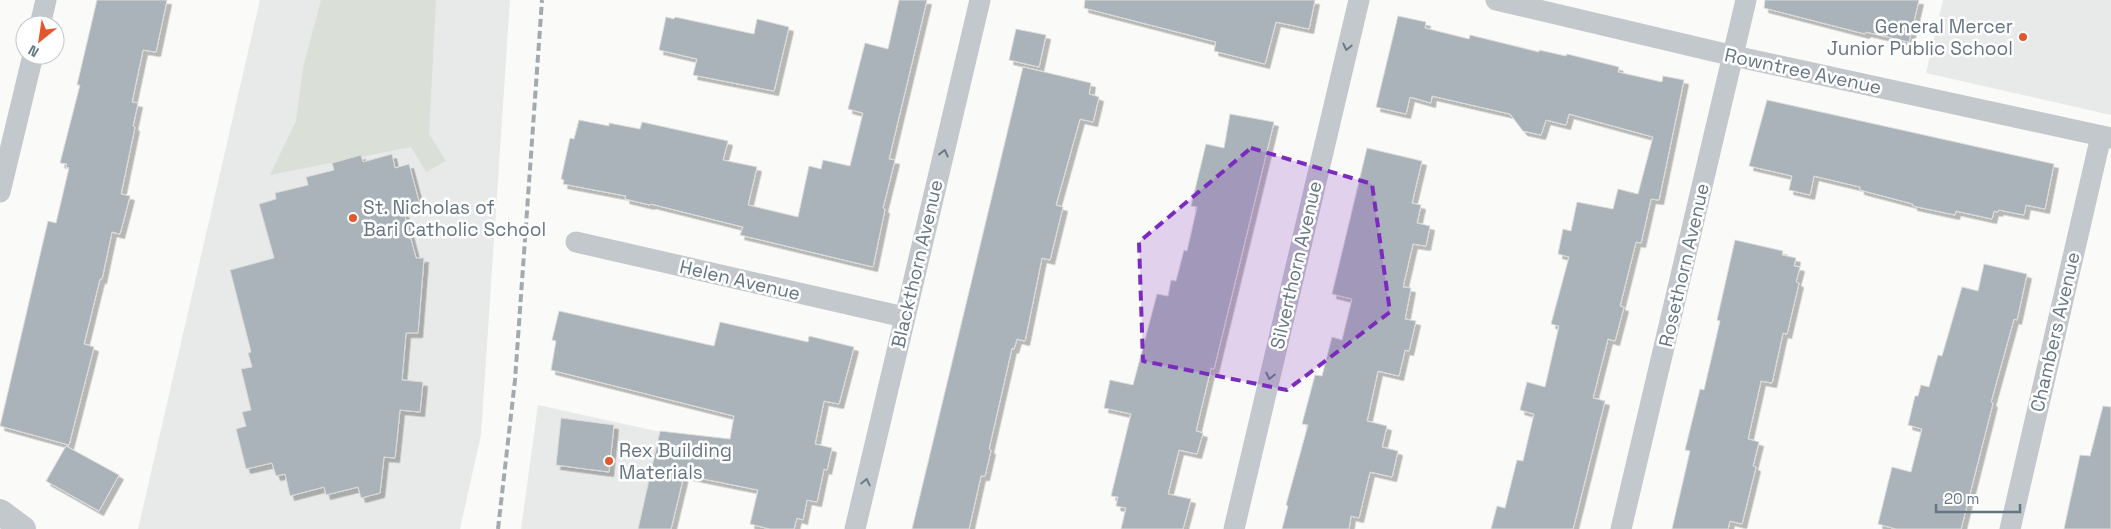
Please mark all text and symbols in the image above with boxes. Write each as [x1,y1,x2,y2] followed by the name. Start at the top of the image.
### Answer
[1827,14,2013,61] place label: General Mercer Junior Public School
[15,15,65,65] north arrow
[2017,31,2029,43] marker: General Mercer Junior Public School
[25,41,42,61] text: N
[1722,42,1884,100] street label: Rowntree Avenue
[1342,43,1353,52] one-way arrow
[938,150,948,158] one-way arrow
[885,177,949,351] street label: Blackthorn Avenue
[1264,178,1328,352] street label: Silverthorn Avenue
[1653,181,1715,349] street label: Rosethorn Avenue
[363,195,546,242] place label: St. Nicholas of Bari Catholic School
[347,212,359,224] marker: St. Nicholas of Bari Catholic School
[2024,250,2086,414] street label: Chambers Avenue
[677,254,803,306] street label: Helen Avenue
[1265,371,1276,380] one-way arrow
[619,438,732,485] place label: Rex Building Materials
[603,455,615,467] marker: Rex Building Materials
[860,477,871,486] one-way arrow
[1936,482,2020,514] scale bar
[1944,489,1979,508] text: 20 m

